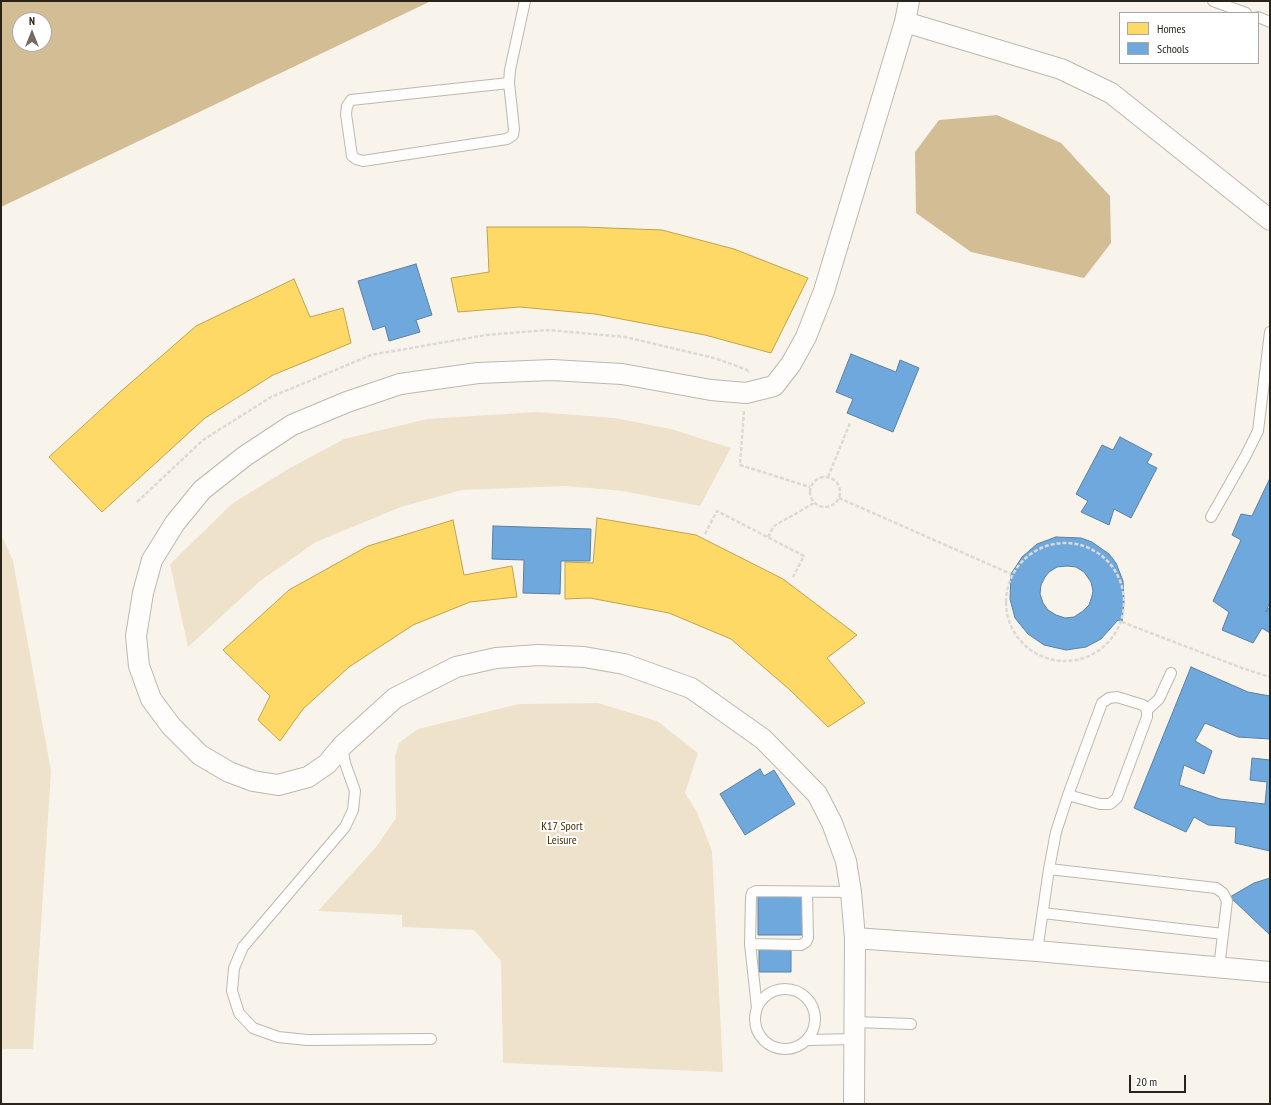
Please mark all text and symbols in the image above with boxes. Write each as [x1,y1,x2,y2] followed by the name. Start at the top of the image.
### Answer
[12,12,52,52] north arrow
[1119,12,1259,64] legend
[29,14,35,28] text: N
[1157,21,1185,36] text: Homes
[1157,41,1189,56] text: Schools
[541,820,583,848] park label: K17 Sport Leisure
[1131,1067,1188,1093] scale bar
[1136,1074,1157,1089] text: 20 m

